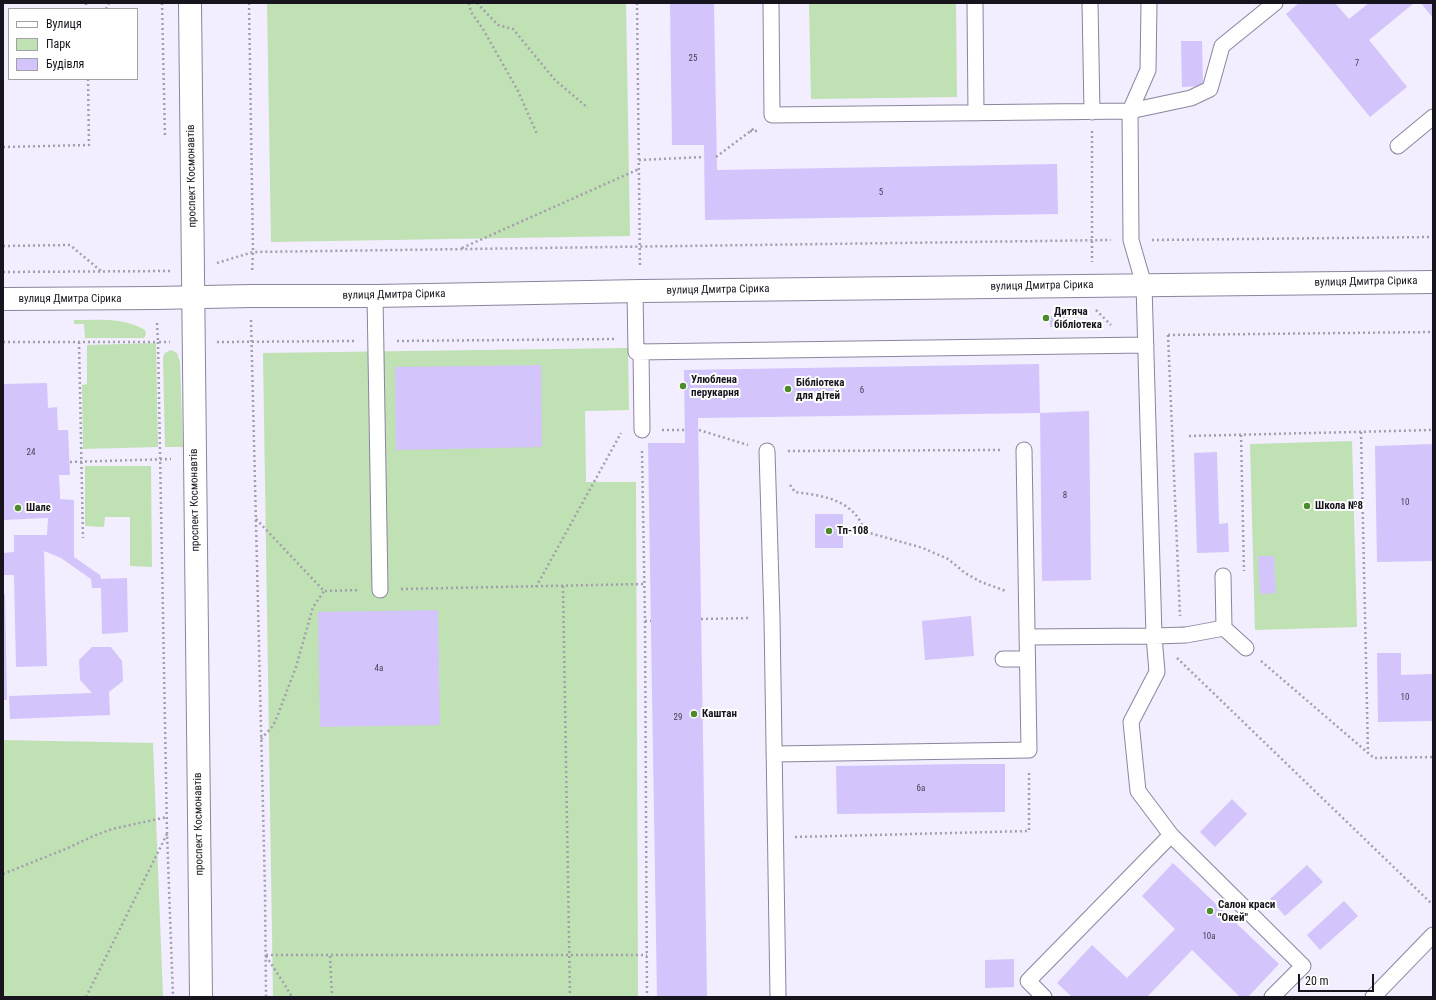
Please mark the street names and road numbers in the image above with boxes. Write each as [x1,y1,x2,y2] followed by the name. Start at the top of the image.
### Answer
[185,124,199,228] street label: проспект Космонавтів
[1314,275,1418,289] street label: вулиця Дмитра Сірика
[990,279,1094,293] street label: вулиця Дмитра Сірика
[666,283,770,297] street label: вулиця Дмитра Сірика
[342,288,446,302] street label: вулиця Дмитра Сірика
[19,292,121,306] street label: вулиця Дмитра Сірика
[188,448,202,552] street label: проспект Космонавтів
[192,772,206,876] street label: проспект Космонавтів

